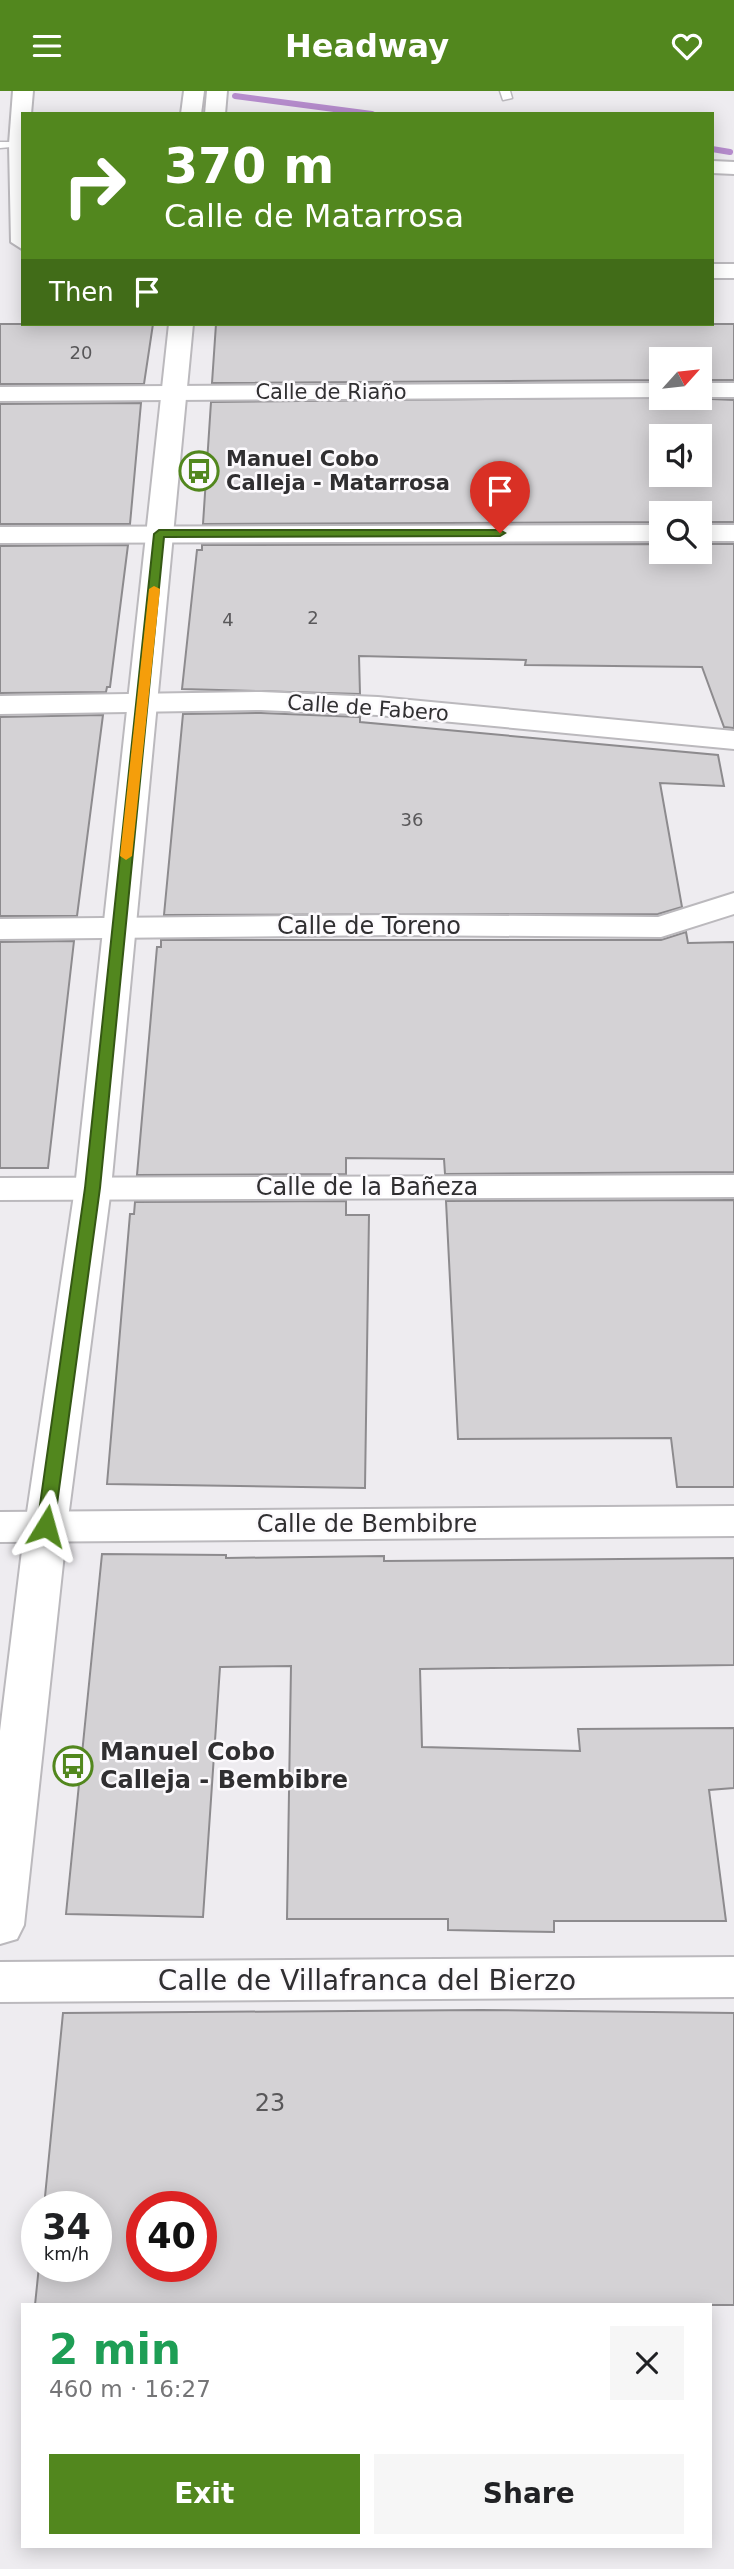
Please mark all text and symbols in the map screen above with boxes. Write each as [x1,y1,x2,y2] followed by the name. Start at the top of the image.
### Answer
[28,27,66,65] icon: menu
[285,27,449,65] text: Headway
[668,27,706,65] icon: heart
[164,138,334,195] text: 370 m
[49,140,140,231] icon: right
[164,197,464,235] text: Calle de Matarrosa
[128,273,166,311] icon: arrive
[49,277,114,307] text: Then
[70,342,92,363] house number: 20
[649,347,712,409] north arrow
[649,347,712,564] map controls
[255,380,407,404] street label: Calle de Riaño
[649,424,712,487] button: sound
[226,447,450,495] place label: Manuel Cobo Calleja - Matarrosa
[178,450,220,492] bus stop icon: Manuel Cobo Calleja - Matarrosa
[470,461,530,533] pin
[481,472,519,510] icon: arrive
[649,501,712,564] button: search
[307,607,319,628] house number: 2
[222,609,234,630] house number: 4
[286,690,450,726] street label: Calle de Fabero
[401,809,423,830] house number: 36
[277,912,461,940] street label: Calle de Toreno
[256,1173,478,1201] street label: Calle de la Bañeza
[9,1489,83,1563] position arrow
[257,1510,477,1538] street label: Calle de Bembibre
[100,1738,348,1794] place label: Manuel Cobo Calleja - Bembibre
[52,1745,94,1787] bus stop icon: Manuel Cobo Calleja - Bembibre
[158,1964,576,1997] street label: Calle de Villafranca del Bierzo
[255,2089,285,2117] house number: 23
[126,2191,217,2282] speed limit sign: 40
[42,2207,91,2247] text: 34
[44,2243,89,2264] text: km/h
[49,2325,181,2374] text: 2 min
[610,2326,684,2400] button: close
[49,2376,211,2402] text: 460 m · 16:27
[49,2454,360,2534] button: Exit
[374,2454,684,2534] button: Share

